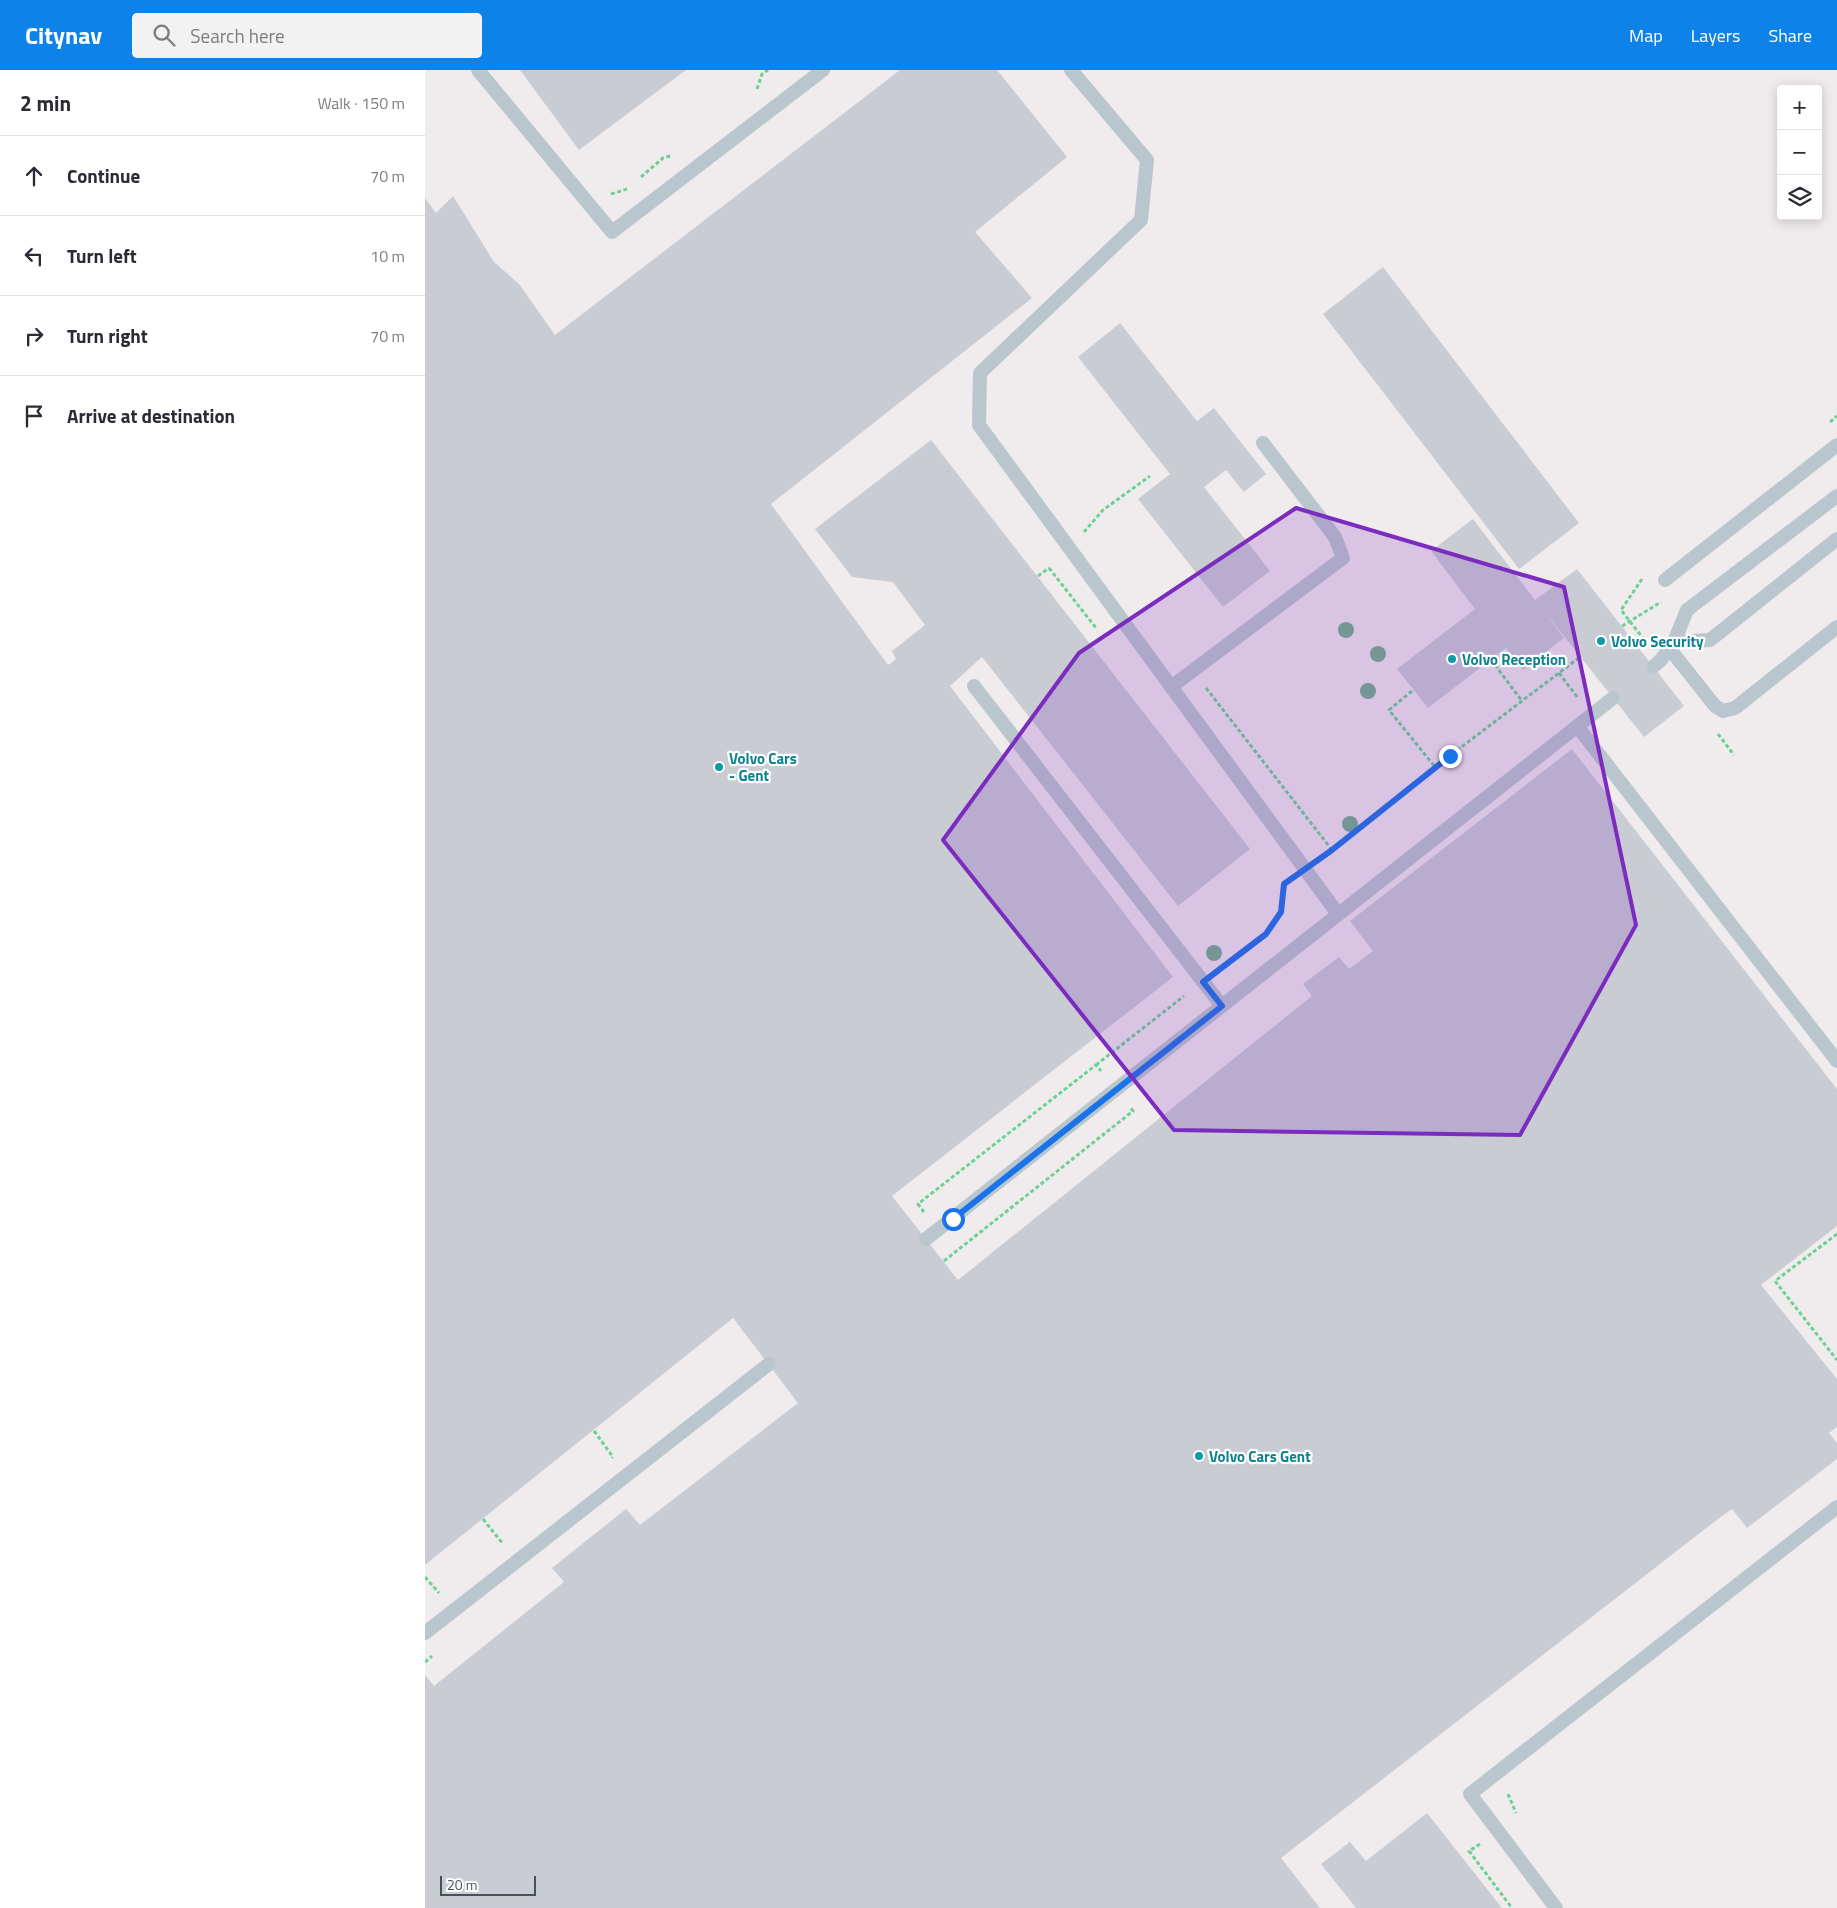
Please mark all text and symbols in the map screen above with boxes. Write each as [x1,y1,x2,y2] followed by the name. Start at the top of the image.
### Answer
[132,13,482,58] search box
[25,17,102,53] text: Citynav
[150,21,178,49] icon: search
[190,21,285,50] text: Search here
[1629,22,1663,49] text: Map
[1691,22,1740,49] text: Layers
[1768,22,1812,49] text: Share
[1777,85,1822,220] map controls
[1777,85,1822,130] button: +
[20,87,71,119] text: 2 min
[317,91,405,115] text: Walk · 150 m
[1777,130,1822,175] button: −
[67,161,140,190] text: Continue
[20,162,48,190] icon: ahead
[370,164,405,188] text: 70 m
[1777,175,1822,220] button: layers
[67,241,137,270] text: Turn left
[20,242,48,270] icon: left
[370,244,405,268] text: 10 m
[67,321,148,350] text: Turn right
[20,322,48,350] icon: right
[370,324,405,348] text: 70 m
[67,401,235,430] text: Arrive at destination
[20,402,48,430] icon: arrive
[1611,630,1704,653] place label: Volvo Security
[1595,635,1607,647] marker: Volvo Security
[1462,648,1566,671] place label: Volvo Reception
[1446,653,1458,665] marker: Volvo Reception
[1439,745,1462,768] route end
[729,747,797,787] place label: Volvo Cars - Gent
[713,761,725,773] marker: Volvo Cars - Gent
[942,1208,965,1231] route start
[1209,1445,1311,1468] place label: Volvo Cars Gent
[1193,1450,1205,1462] marker: Volvo Cars Gent
[440,1873,536,1896] scale bar
[447,1874,477,1895] text: 20 m

